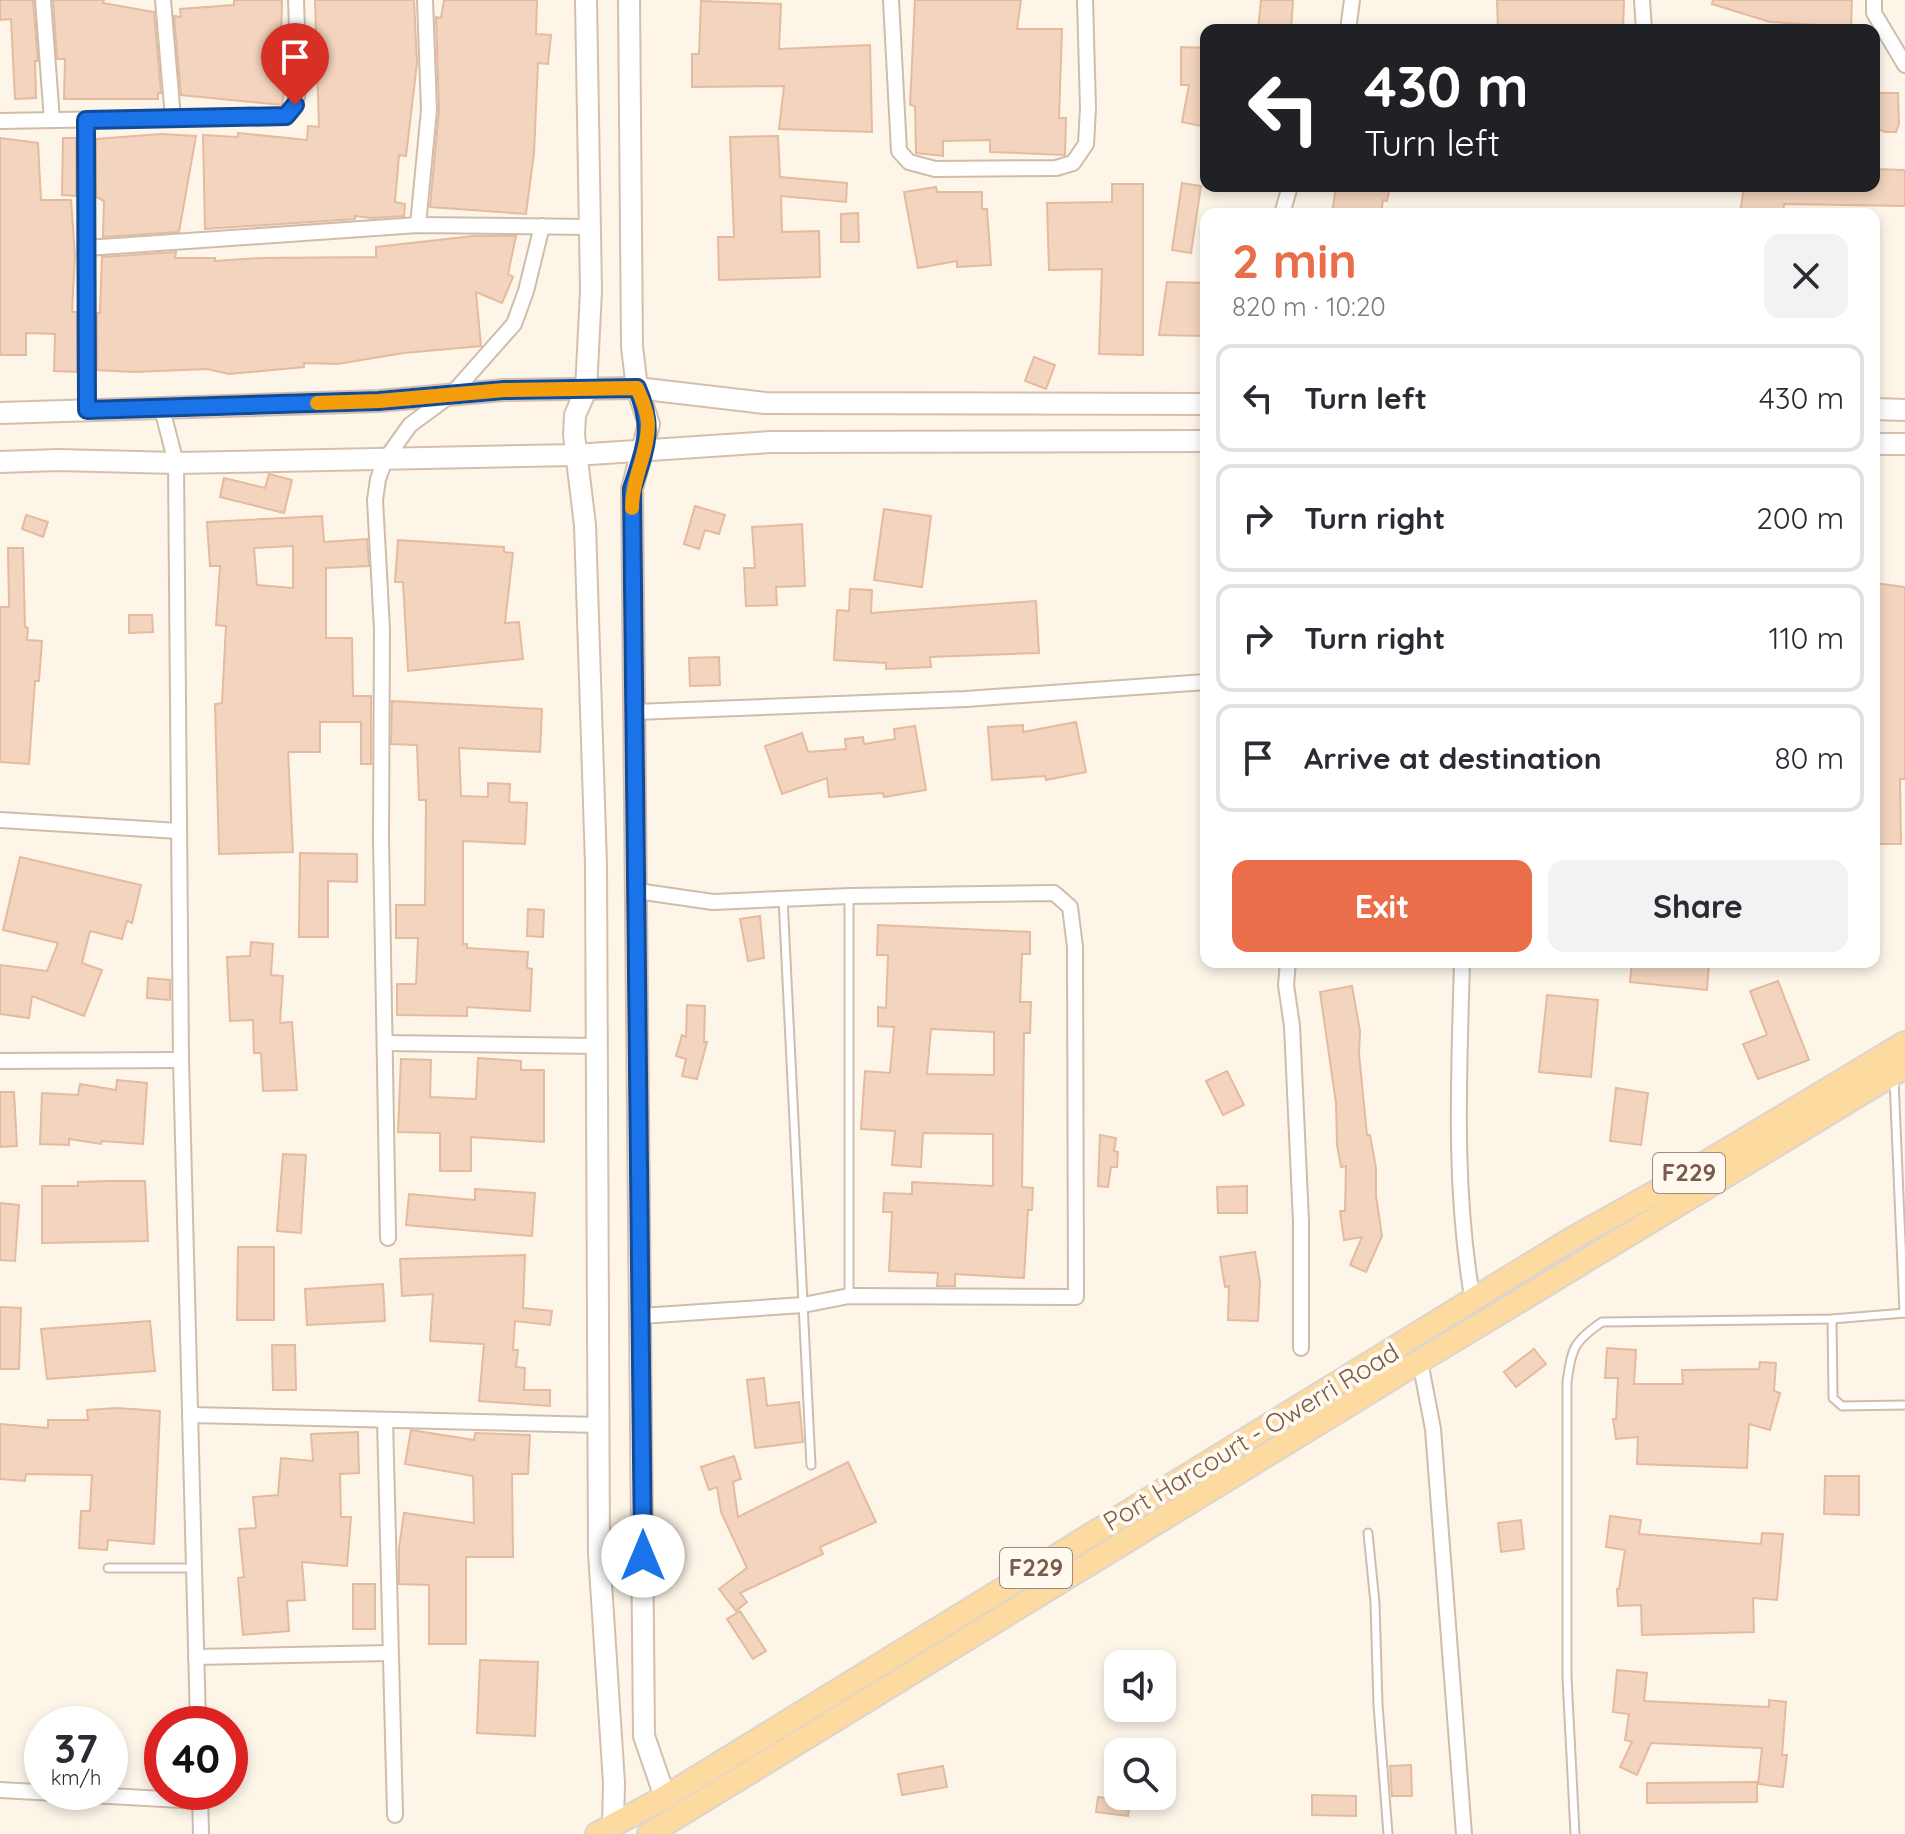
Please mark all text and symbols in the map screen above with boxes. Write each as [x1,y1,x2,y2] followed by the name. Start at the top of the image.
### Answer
[261,23,329,105] pin
[273,35,317,79] icon: arrive
[1364,51,1529,121] text: 430 m
[1232,56,1336,160] icon: left
[1364,120,1500,165] text: Turn left
[1232,230,1357,290] text: 2 min
[1764,234,1848,318] button: close
[1232,290,1386,323] text: 820 m · 10:20
[1236,376,1280,420] icon: left
[1304,379,1427,417] text: Turn left
[1759,379,1844,417] text: 430 m
[1236,496,1280,540] icon: right
[1304,499,1445,537] text: Turn right
[1756,499,1844,537] text: 200 m
[1236,616,1280,660] icon: right
[1304,619,1445,657] text: Turn right
[1768,619,1844,657] text: 110 m
[1236,736,1280,780] icon: arrive
[1304,739,1602,777] text: Arrive at destination
[1774,739,1844,777] text: 80 m
[1232,860,1532,952] button: Exit
[1548,860,1848,952] button: Share
[1653,1153,1725,1193] road number: F229
[1097,1335,1405,1538] street label: Port Harcourt - Owerri Road
[601,1514,685,1598] position arrow
[1000,1548,1072,1588] road number: F229
[1104,1650,1176,1810] map controls
[1104,1650,1176,1722] button: sound
[144,1706,248,1810] speed limit sign: 40
[54,1723,98,1773] text: 37
[1104,1738,1176,1810] button: search
[51,1765,101,1790] text: km/h

